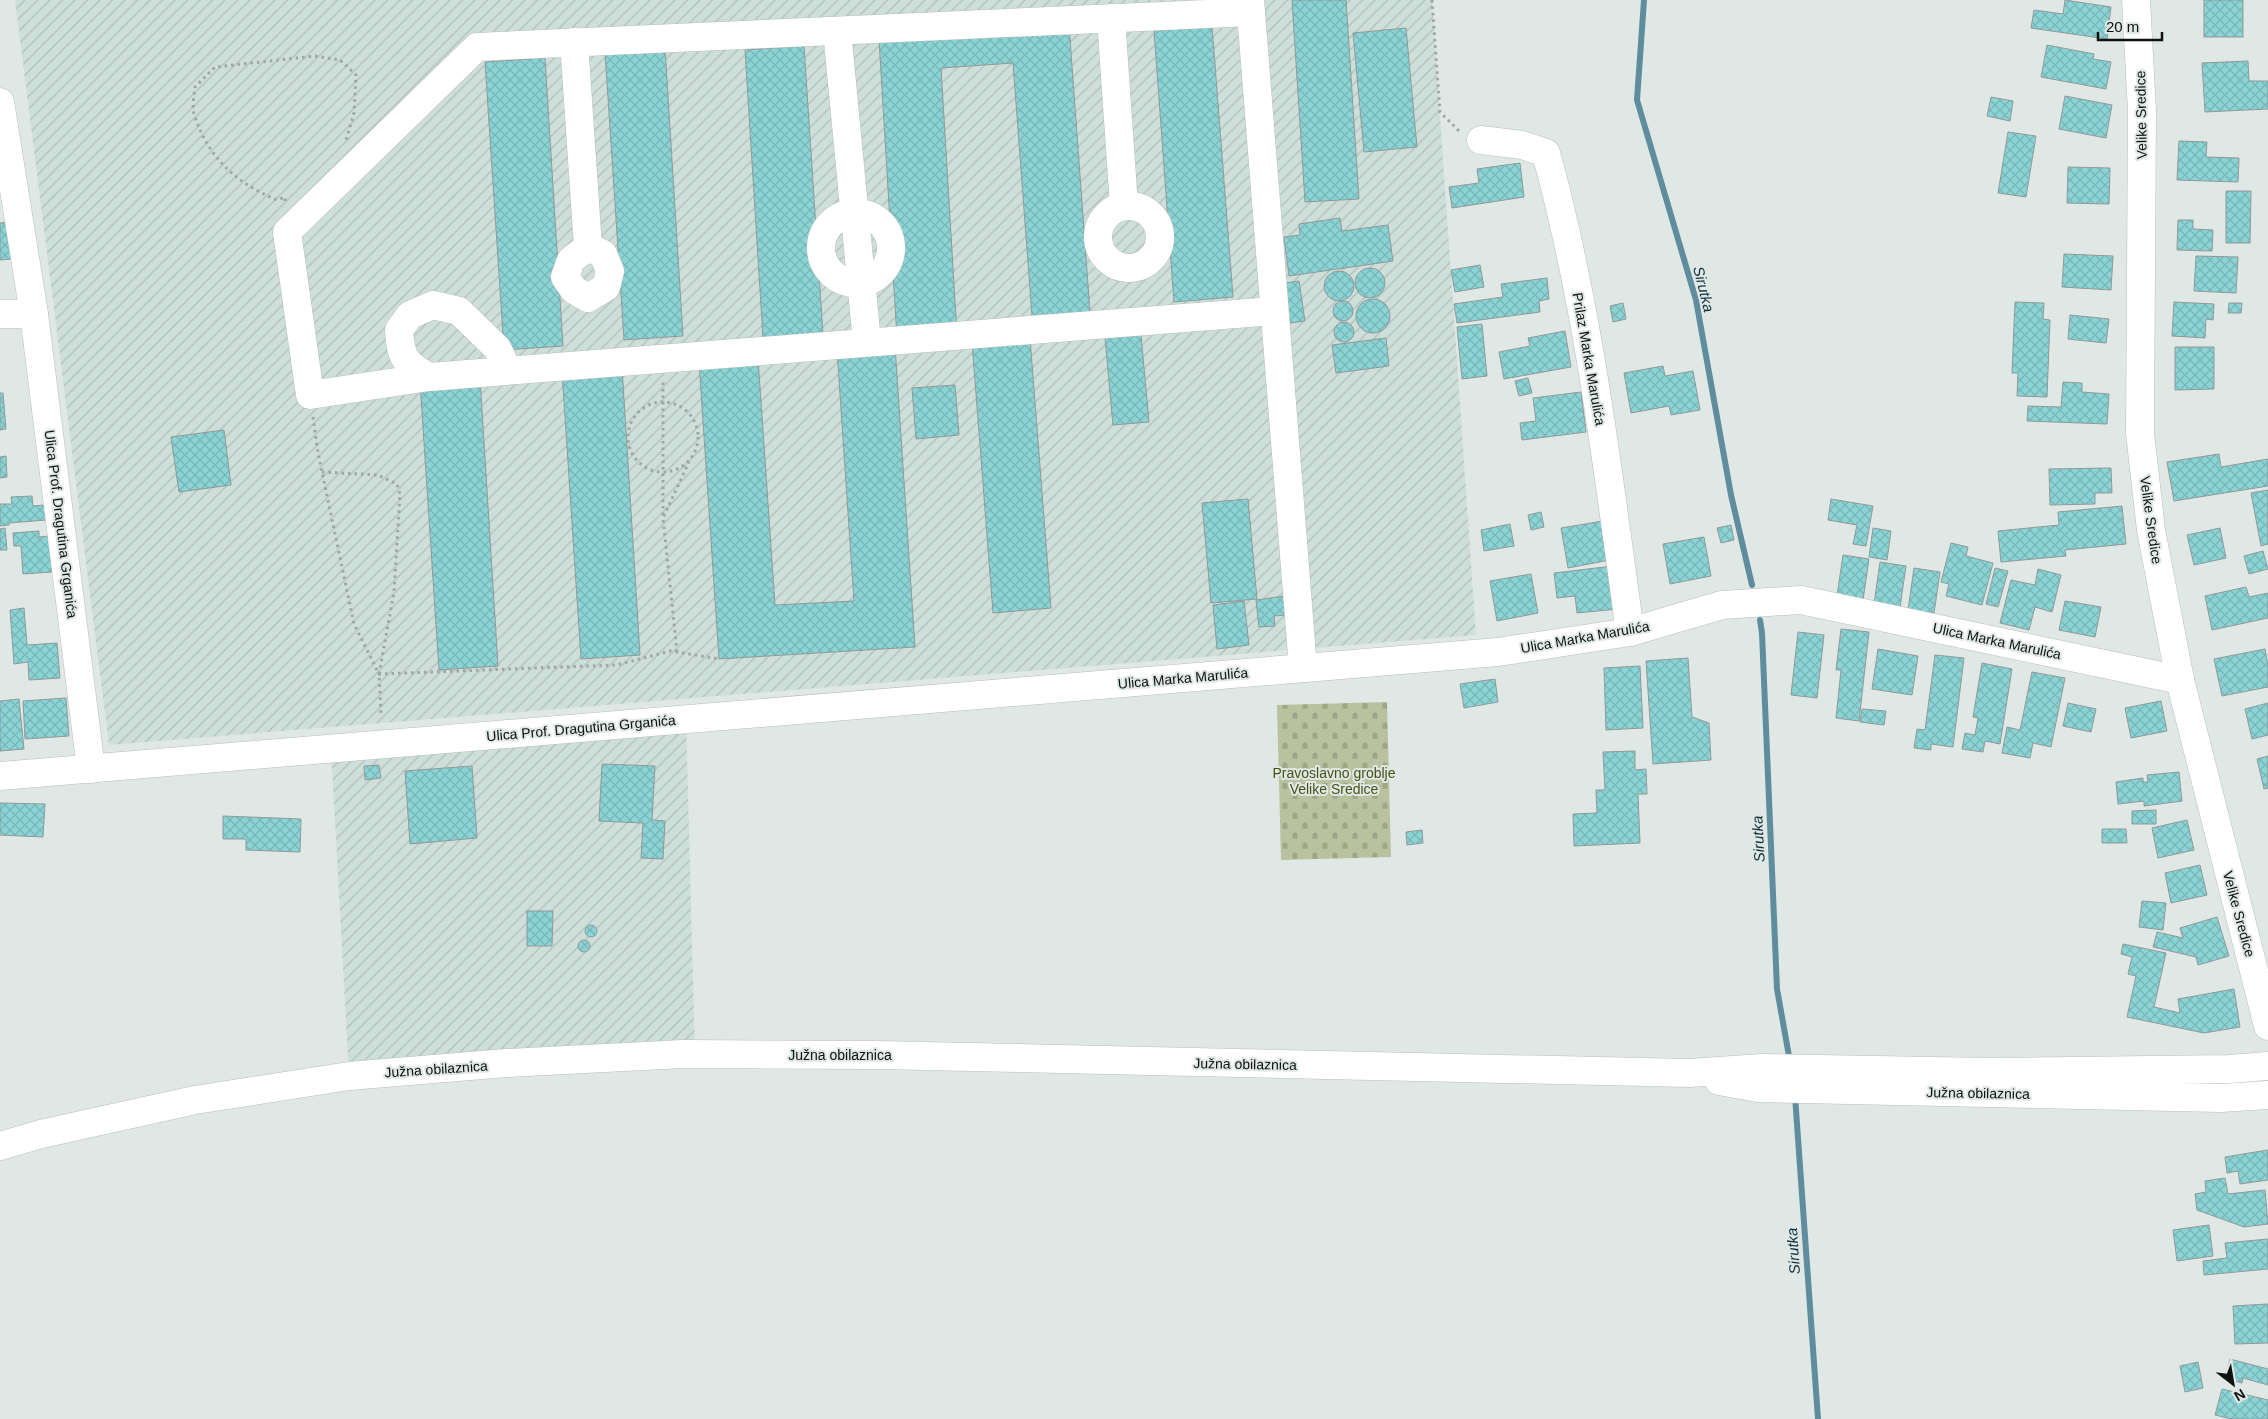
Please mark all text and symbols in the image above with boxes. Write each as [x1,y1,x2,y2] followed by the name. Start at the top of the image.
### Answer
[2098,10,2162,42] scale bar
[2106,18,2139,35] text: 20 m
[2132,70,2150,159] street label: Velike Sredice
[1690,264,1718,314] water label: Sirutka
[1569,291,1609,427] street label: Prilaz Marka Marulića
[41,429,81,619] street label: Ulica Prof. Dragutina Grganića
[2137,475,2165,565] street label: Velike Sredice
[1519,618,1651,656] street label: Ulica Marka Marulića
[1931,620,2063,662] street label: Ulica Marka Marulića
[1117,664,1249,692] street label: Ulica Marka Marulića
[486,712,676,744] street label: Ulica Prof. Dragutina Grganića
[1273,765,1396,797] park label: Pravoslavno groblje Velike Sredice
[1748,815,1768,863] water label: Sirutka
[2220,869,2258,959] street label: Velike Sredice
[788,1047,892,1063] street label: Južna obilaznica
[1193,1055,1297,1073] street label: Južna obilaznica
[384,1057,488,1081] street label: Južna obilaznica
[1926,1084,2030,1102] street label: Južna obilaznica
[1783,1227,1803,1275] water label: Sirutka
[2208,1359,2258,1409] north arrow
[2231,1386,2248,1405] text: N

